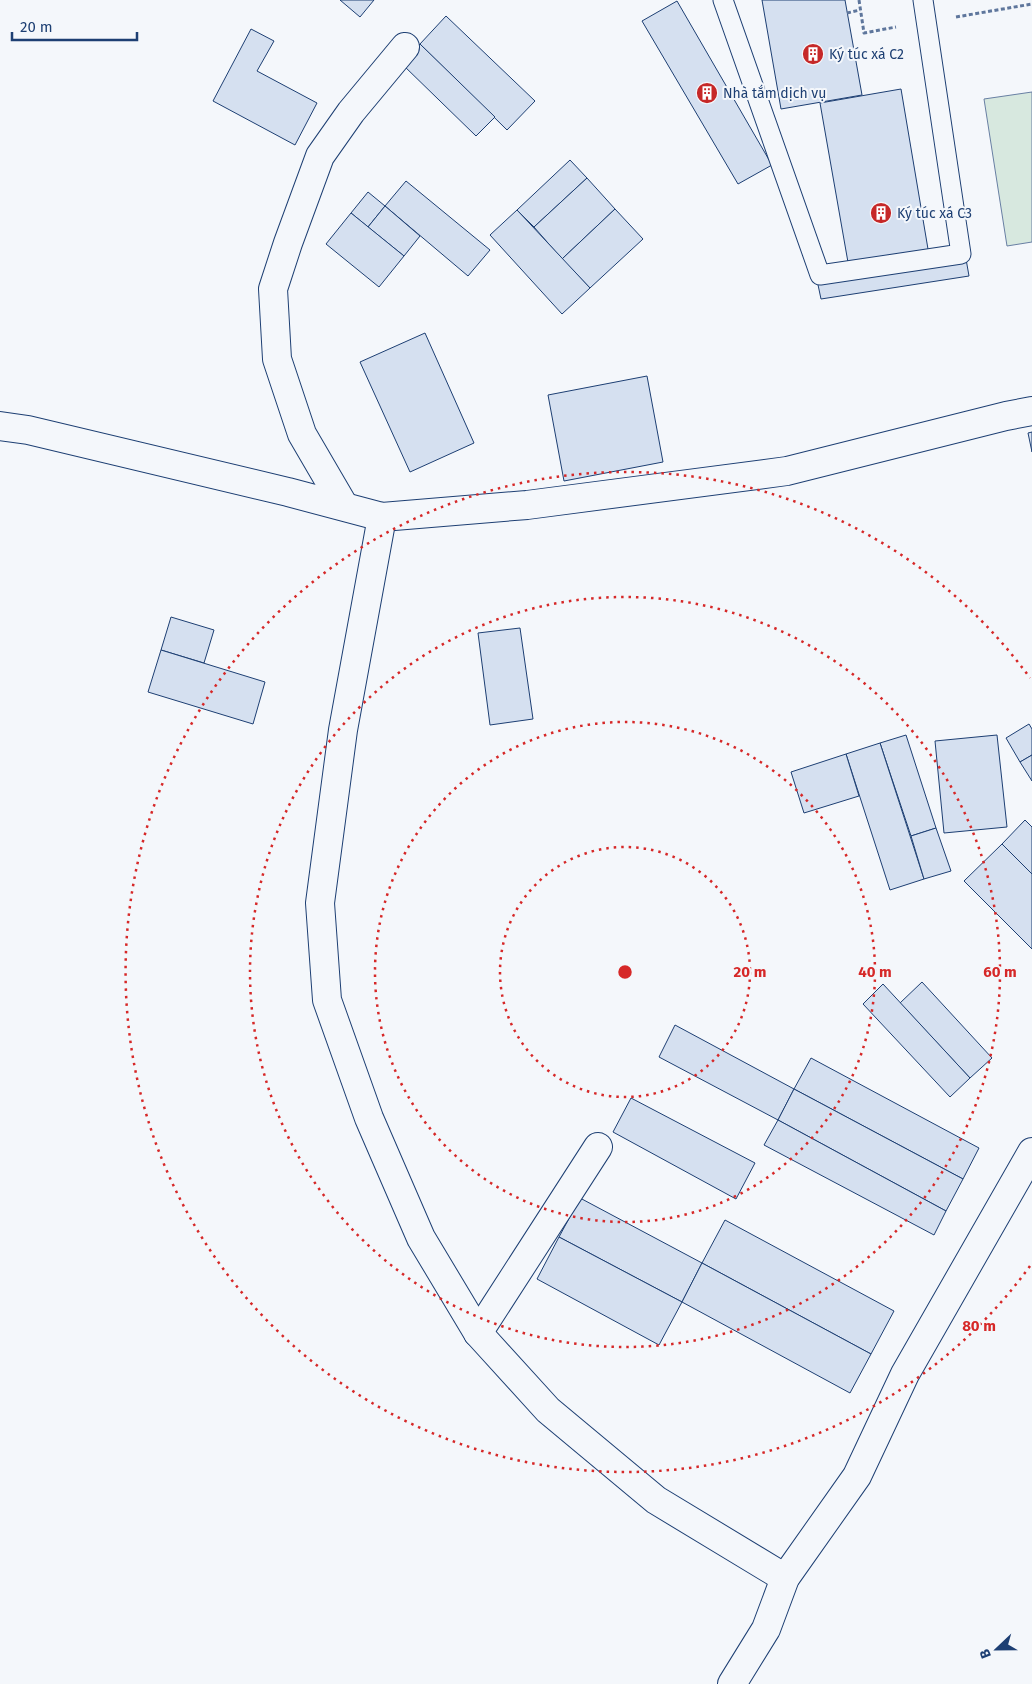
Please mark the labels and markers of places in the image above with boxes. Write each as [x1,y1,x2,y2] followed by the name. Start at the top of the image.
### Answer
[801,42,825,66] building icon: Ký túc xá C2
[829,46,904,63] place label: Ký túc xá C2
[695,81,719,105] building icon: Nhà tắm dịch vụ
[723,84,826,102] place label: Nhà tắm dịch vụ
[869,201,893,225] building icon: Ký túc xá C3
[897,205,972,222] place label: Ký túc xá C3
[616,963,634,981] centre of rings

